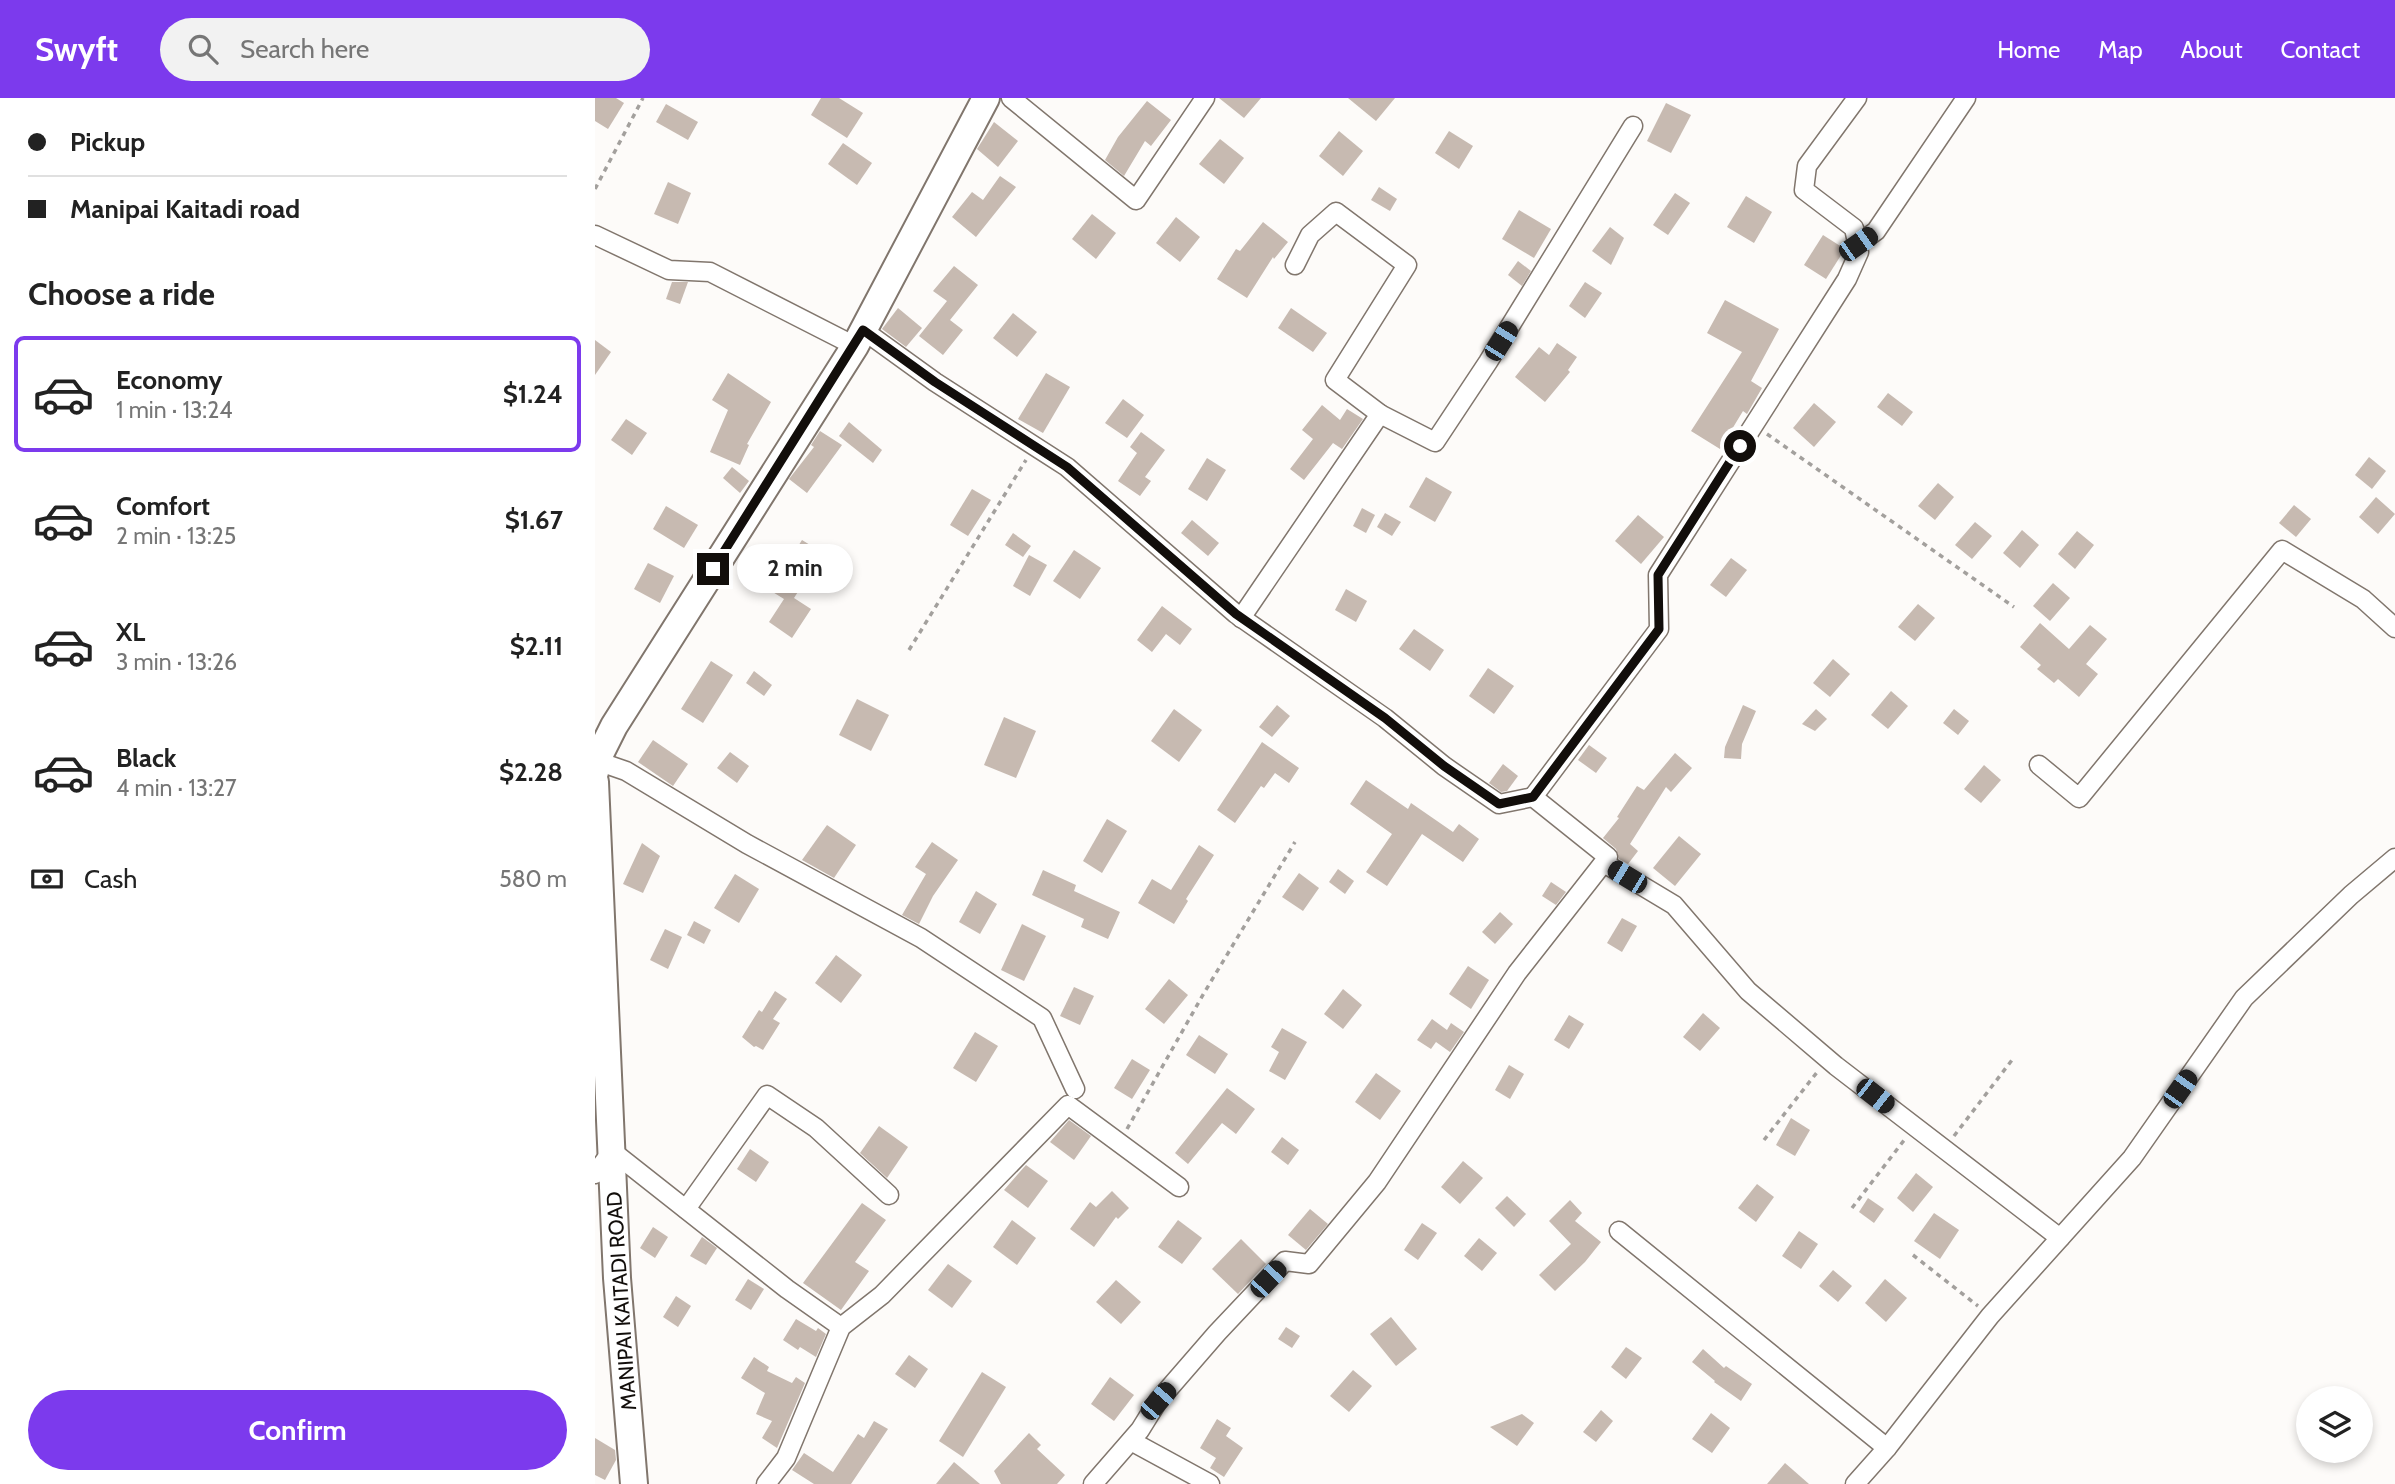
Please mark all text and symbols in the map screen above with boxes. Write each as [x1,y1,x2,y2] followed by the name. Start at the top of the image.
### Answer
[160,18,650,81] search box
[35,29,118,69] text: Swyft
[184,30,222,68] icon: search
[240,33,369,65] text: Search here
[1997,35,2060,64] text: Home
[2098,35,2143,64] text: Map
[2181,35,2243,64] text: About
[2281,35,2360,64] text: Contact
[70,126,145,158] text: Pickup
[70,193,300,225] text: Manipai Kaitadi road
[1835,223,1882,265] car
[28,274,215,313] text: Choose a ride
[1481,318,1522,364] car
[32,363,95,426] icon: car
[116,364,222,396] text: Economy
[503,378,563,410] text: $1.24
[116,396,232,424] text: 1 min · 13:24
[1724,430,1756,462] route start
[32,489,95,552] icon: car
[116,490,210,522] text: Comfort
[505,504,563,536] text: $1.67
[116,522,236,550] text: 2 min · 13:25
[737,545,853,594] callout: 2 min
[697,553,729,585] route end
[767,554,823,582] text: 2 min
[32,615,95,678] icon: car
[116,616,145,648] text: XL
[510,630,563,662] text: $2.11
[116,648,237,676] text: 3 min · 13:26
[32,741,95,804] icon: car
[116,742,176,774] text: Black
[499,756,563,788] text: $2.28
[116,774,237,802] text: 4 min · 13:27
[1604,857,1651,897] car
[28,860,66,898] icon: cash
[84,863,137,895] text: Cash
[499,865,567,893] text: 580 m
[2160,1066,2201,1112] car
[1852,1075,1899,1117] car
[601,1191,641,1411] street label: MANIPAI KAITADI ROAD
[1246,1256,1291,1302] car
[1137,1378,1180,1424] car
[2296,1386,2373,1463] map controls
[2296,1386,2373,1463] button: layers
[28,1390,567,1470] button: Confirm

